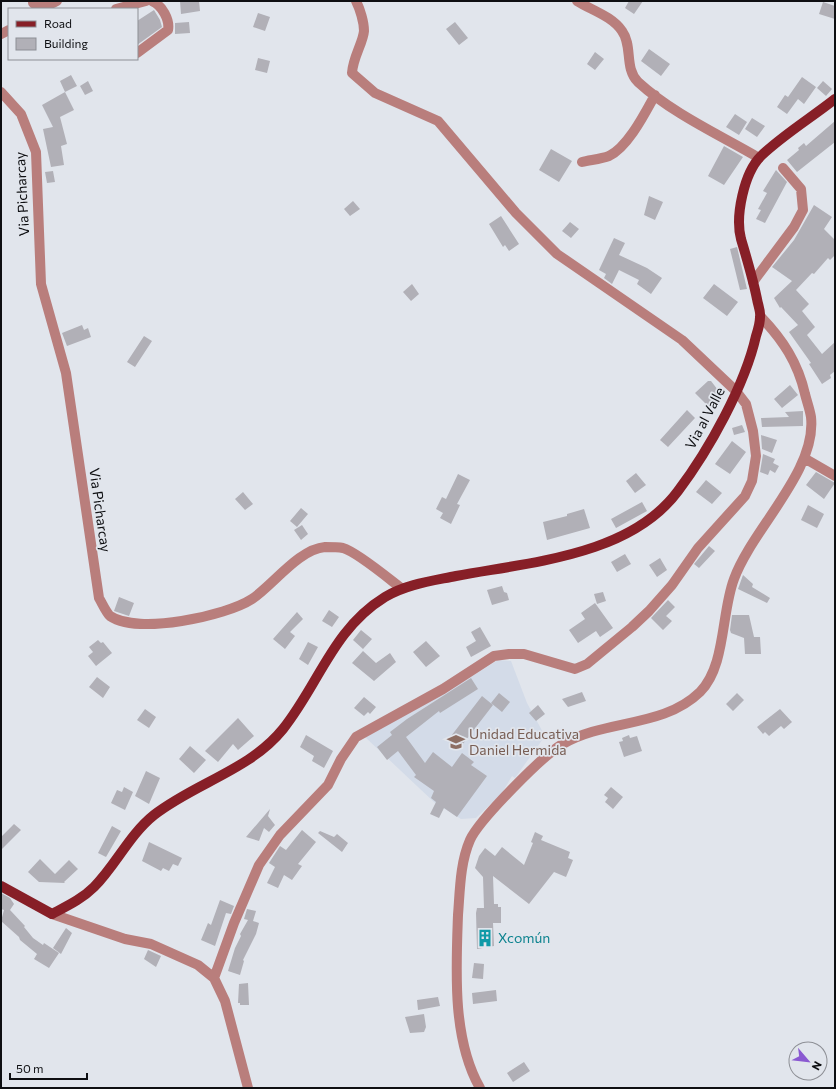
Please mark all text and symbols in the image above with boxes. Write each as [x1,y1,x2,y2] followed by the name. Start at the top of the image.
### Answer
[8,8,138,60] legend
[44,16,72,30] text: Road
[44,36,88,50] text: Building
[11,151,32,237] street label: Via Picharcay
[681,384,728,452] street label: Via al Valle
[86,467,115,553] street label: Via Picharcay
[469,725,579,758] place label: Unidad Educativa Daniel Hermida
[446,732,466,752] school or university icon: Unidad Educativa Daniel Hermida
[475,928,495,948] building icon: Xcomún
[498,929,550,946] place label: Xcomún
[788,1041,828,1081] north arrow
[10,1055,87,1081] scale bar
[810,1059,825,1073] text: N
[16,1061,44,1075] text: 50 m

